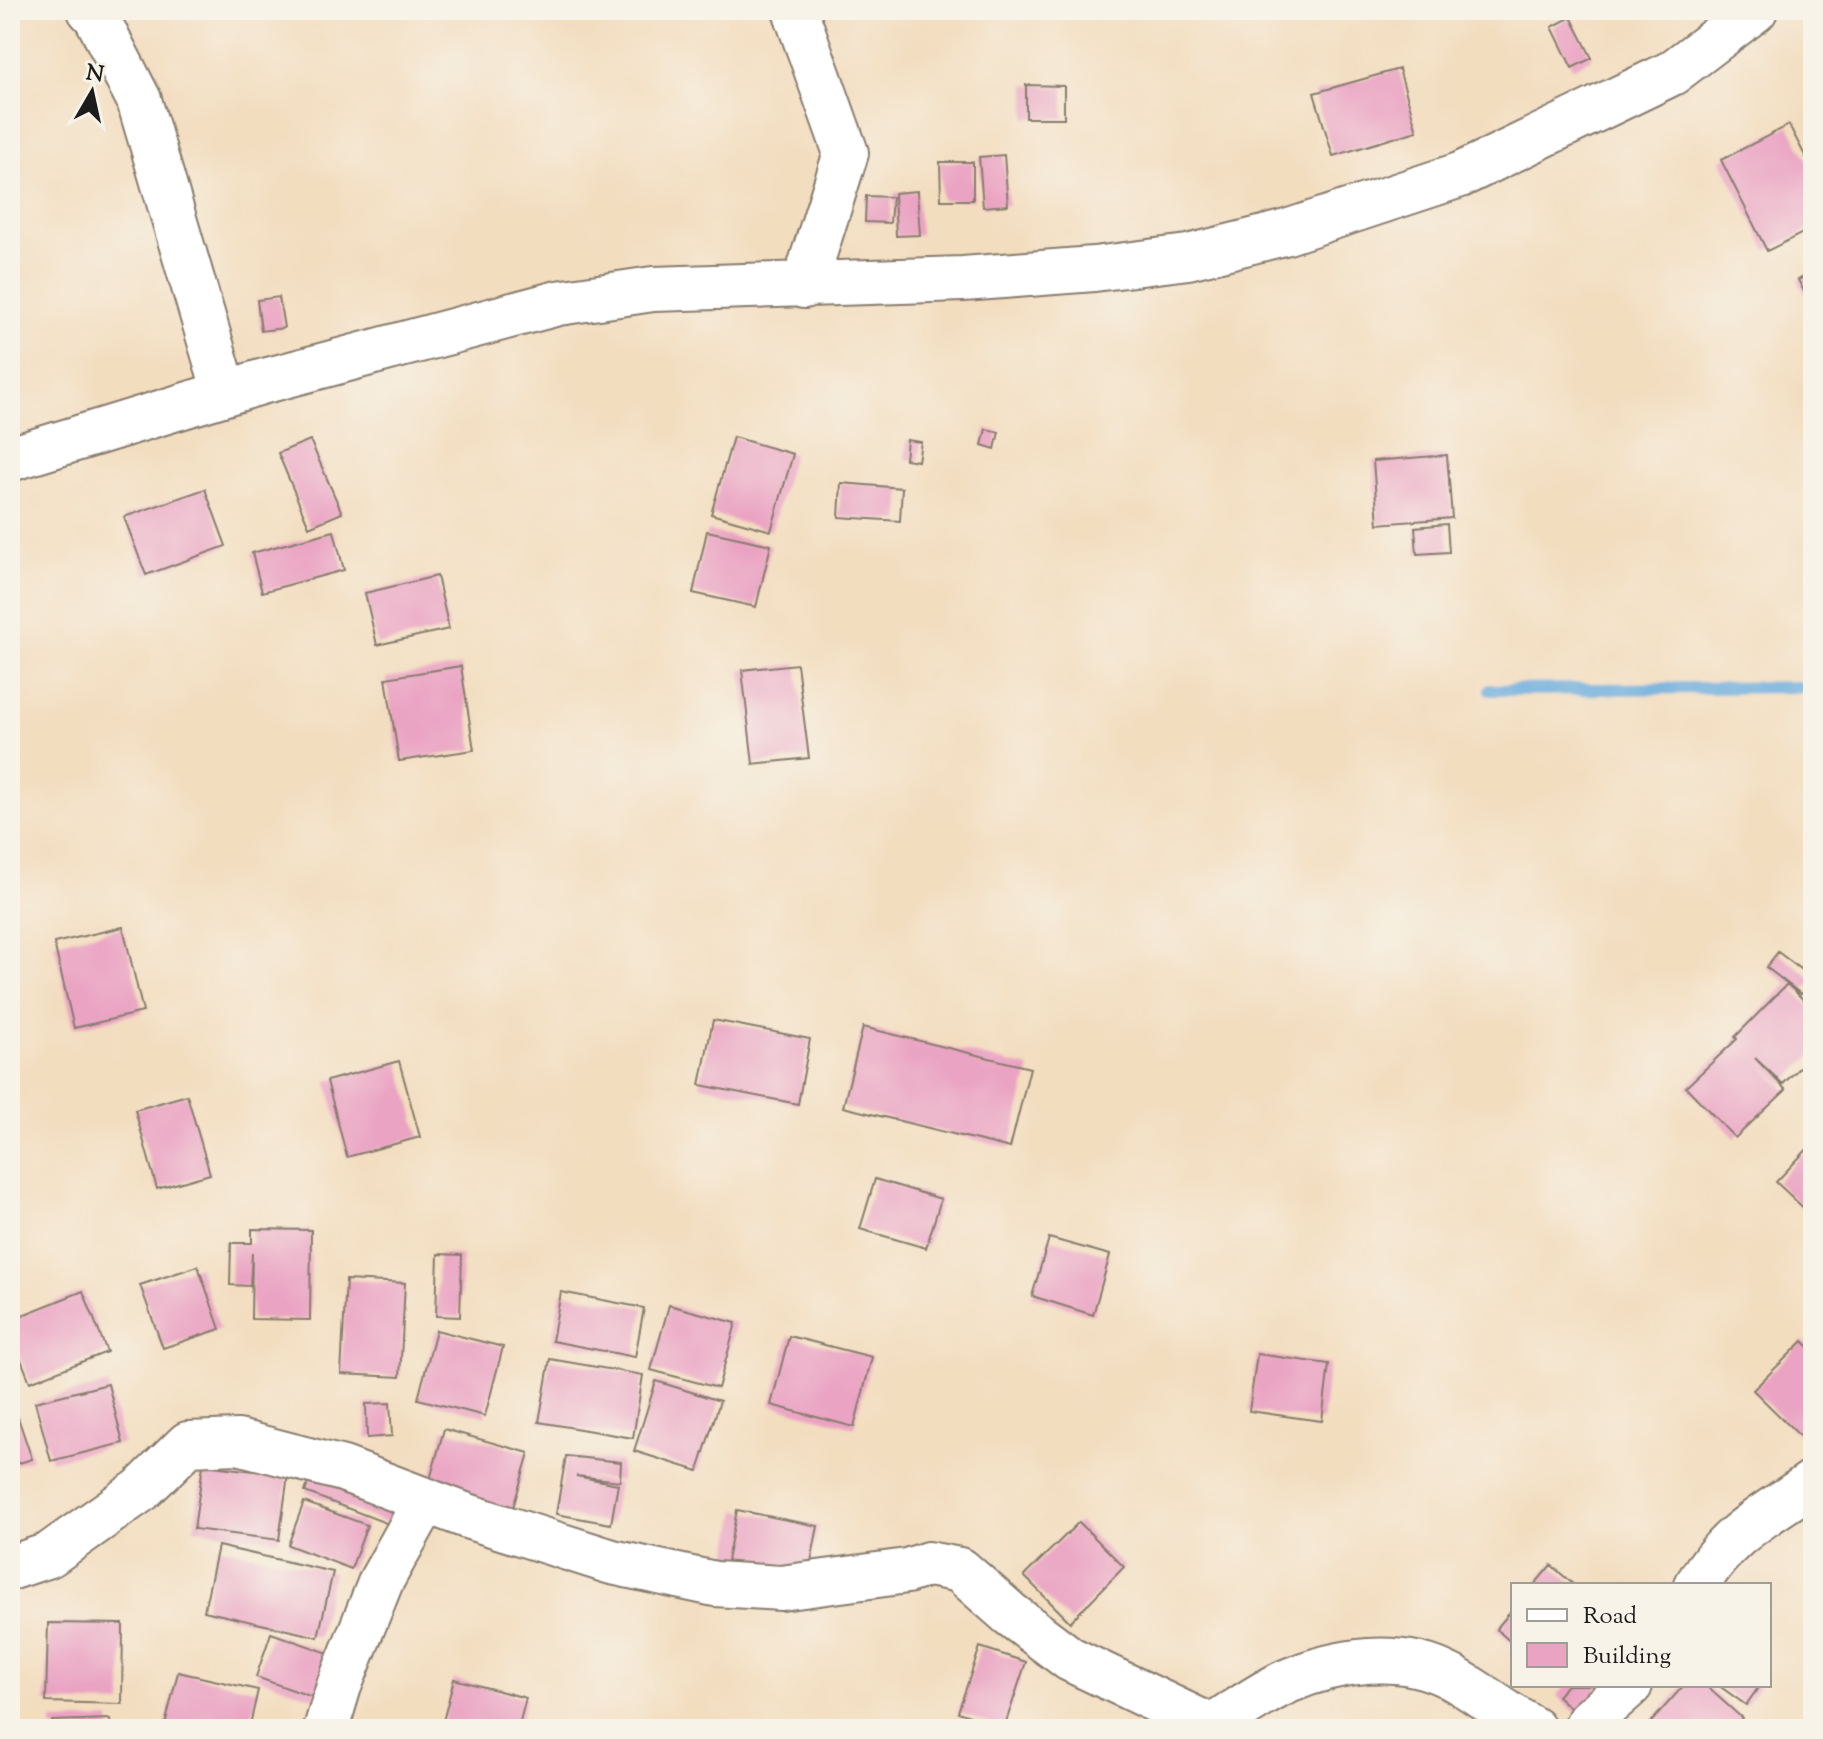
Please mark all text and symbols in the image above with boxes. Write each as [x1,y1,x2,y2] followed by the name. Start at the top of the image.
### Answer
[52,52,132,132] north arrow
[83,58,106,92] text: N
[1511,1583,1771,1687] legend
[1583,1600,1637,1634] text: Road
[1583,1640,1672,1674] text: Building

